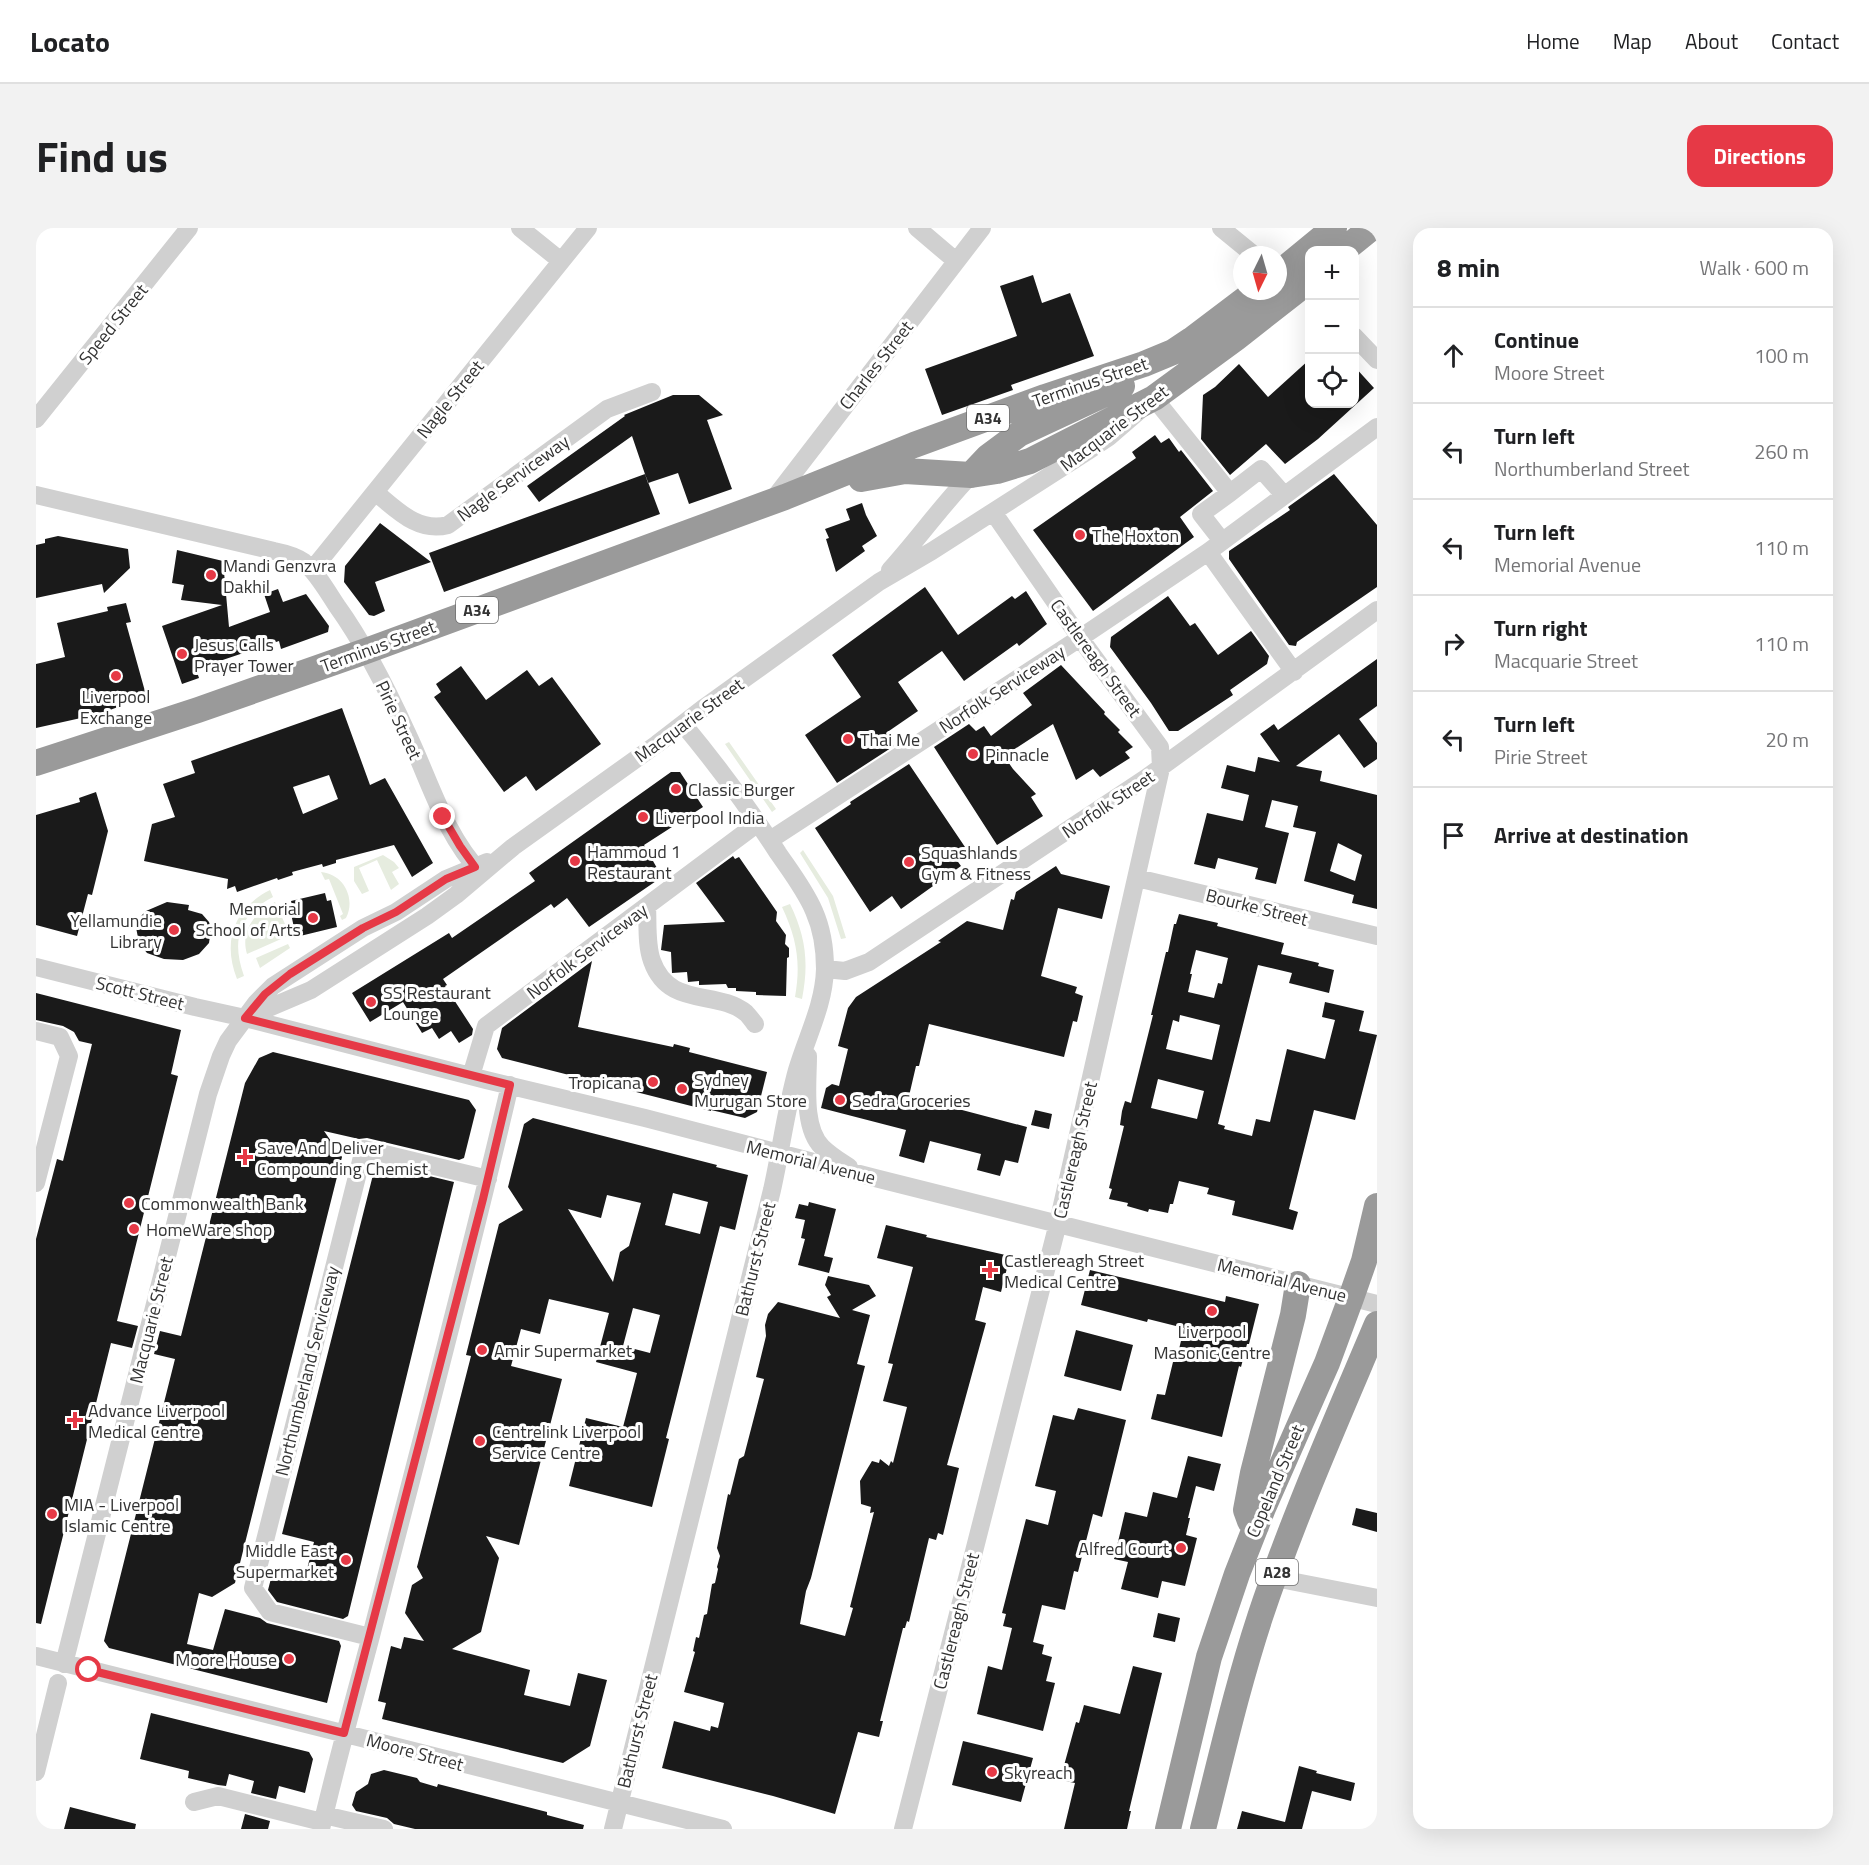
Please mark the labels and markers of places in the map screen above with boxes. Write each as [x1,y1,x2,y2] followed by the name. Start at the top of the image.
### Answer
[1092,522,1179,549] place label: The Hoxton
[1073,528,1087,542] marker: The Hoxton
[223,552,336,600] place label: Mandi Genzvra Dakhil
[204,568,218,582] marker: Mandi Genzvra Dakhil
[194,631,294,679] place label: Jesus Calls Prayer Tower
[175,647,189,661] marker: Jesus Calls Prayer Tower
[109,669,123,683] marker: Liverpool Exchange
[80,683,152,731] place label: Liverpool Exchange
[860,726,920,753] place label: Thai Me
[841,732,855,746] marker: Thai Me
[985,741,1049,768] place label: Pinnacle
[966,747,980,761] marker: Pinnacle
[688,776,795,803] place label: Classic Burger
[669,782,683,796] marker: Classic Burger
[655,804,765,831] place label: Liverpool India
[636,810,650,824] marker: Liverpool India
[587,838,681,886] place label: Hammoud 1 Restaurant
[921,839,1031,887] place label: Squashlands Gym & Fitness
[568,854,582,868] marker: Hammoud 1 Restaurant
[902,855,916,869] marker: Squashlands Gym & Fitness
[196,895,301,943] place label: Memorial School of Arts
[70,907,162,955] place label: Yellamundie Library
[306,911,320,925] marker: Memorial School of Arts
[167,923,181,937] marker: Yellamundie Library
[383,979,492,1027] place label: SS Restaurant Lounge
[364,995,378,1009] marker: SS Restaurant Lounge
[694,1066,807,1114] place label: Sydney Murugan Store
[569,1069,641,1096] place label: Tropicana
[646,1075,660,1089] marker: Tropicana
[675,1082,689,1096] marker: Sydney Murugan Store
[852,1087,971,1114] place label: Sedra Groceries
[833,1093,847,1107] marker: Sedra Groceries
[257,1134,429,1182] place label: Save And Deliver Compounding Chemist
[238,1150,252,1164] marker: Save And Deliver Compounding Chemist
[141,1190,304,1217] place label: Commonwealth Bank
[122,1196,136,1210] marker: Commonwealth Bank
[146,1216,272,1243] place label: HomeWare shop
[127,1222,141,1236] marker: HomeWare shop
[1004,1247,1145,1295] place label: Castlereagh Street Medical Centre
[981,1261,999,1279] marker: Castlereagh Street Medical Centre
[1205,1304,1219,1318] marker: Liverpool Masonic Centre
[1153,1318,1271,1366] place label: Liverpool Masonic Centre
[494,1337,633,1364] place label: Amir Supermarket
[475,1343,489,1357] marker: Amir Supermarket
[88,1397,225,1445] place label: Advance Liverpool Medical Centre
[66,1411,84,1429] marker: Advance Liverpool Medical Centre
[492,1418,641,1466] place label: Centrelink Liverpool Service Centre
[473,1434,487,1448] marker: Centrelink Liverpool Service Centre
[64,1491,179,1539] place label: MIA - Liverpool Islamic Centre
[45,1507,59,1521] marker: MIA - Liverpool Islamic Centre
[1078,1535,1170,1562] place label: Alfred Court
[236,1537,335,1585] place label: Middle East Supermarket
[1174,1541,1188,1555] marker: Alfred Court
[339,1553,353,1567] marker: Middle East Supermarket
[175,1646,277,1673] place label: Moore House
[282,1652,296,1666] marker: Moore House
[1004,1759,1073,1786] place label: Skyreach
[985,1765,999,1779] marker: Skyreach

